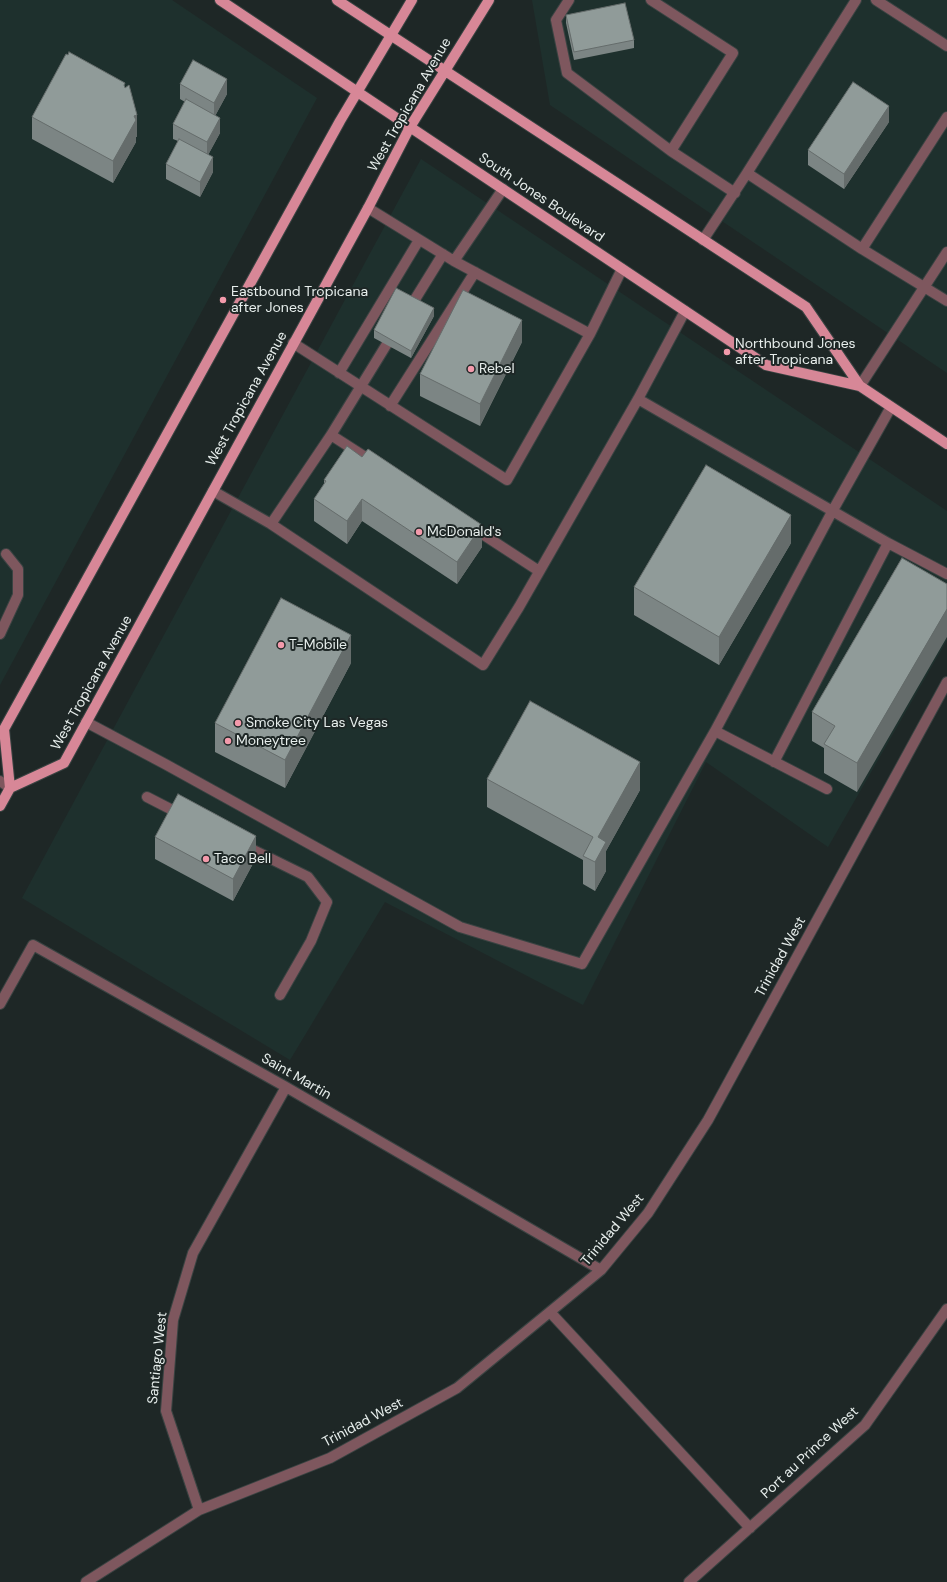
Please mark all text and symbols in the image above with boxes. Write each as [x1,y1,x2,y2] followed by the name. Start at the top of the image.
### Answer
[365,35,455,175] street label: West Tropicana Avenue
[475,150,607,246] street label: South Jones Boulevard
[231,284,368,316] place label: Eastbound Tropicana after Jones
[218,295,228,305] marker: Eastbound Tropicana after Jones
[203,329,291,469] street label: West Tropicana Avenue
[735,336,856,368] place label: Northbound Jones after Tropicana
[722,347,732,357] marker: Northbound Jones after Tropicana
[479,361,515,377] place label: Rebel
[466,364,476,374] marker: Rebel
[427,524,502,540] place label: McDonald's
[414,527,424,537] marker: McDonald's
[48,613,136,753] street label: West Tropicana Avenue
[289,637,347,653] place label: T-Mobile
[276,640,286,650] marker: T-Mobile
[246,715,388,731] place label: Smoke City Las Vegas
[233,718,243,728] marker: Smoke City Las Vegas
[236,733,306,749] place label: Moneytree
[223,736,233,746] marker: Moneytree
[214,851,271,867] place label: Taco Bell
[201,854,211,864] marker: Taco Bell
[752,914,810,1000] street label: Trinidad West
[258,1050,334,1104] street label: Saint Martin
[578,1191,648,1269] street label: Trinidad West
[145,1311,171,1405] street label: Santiago West
[320,1395,406,1451] street label: Trinidad West
[758,1403,862,1503] street label: Port au Prince West

